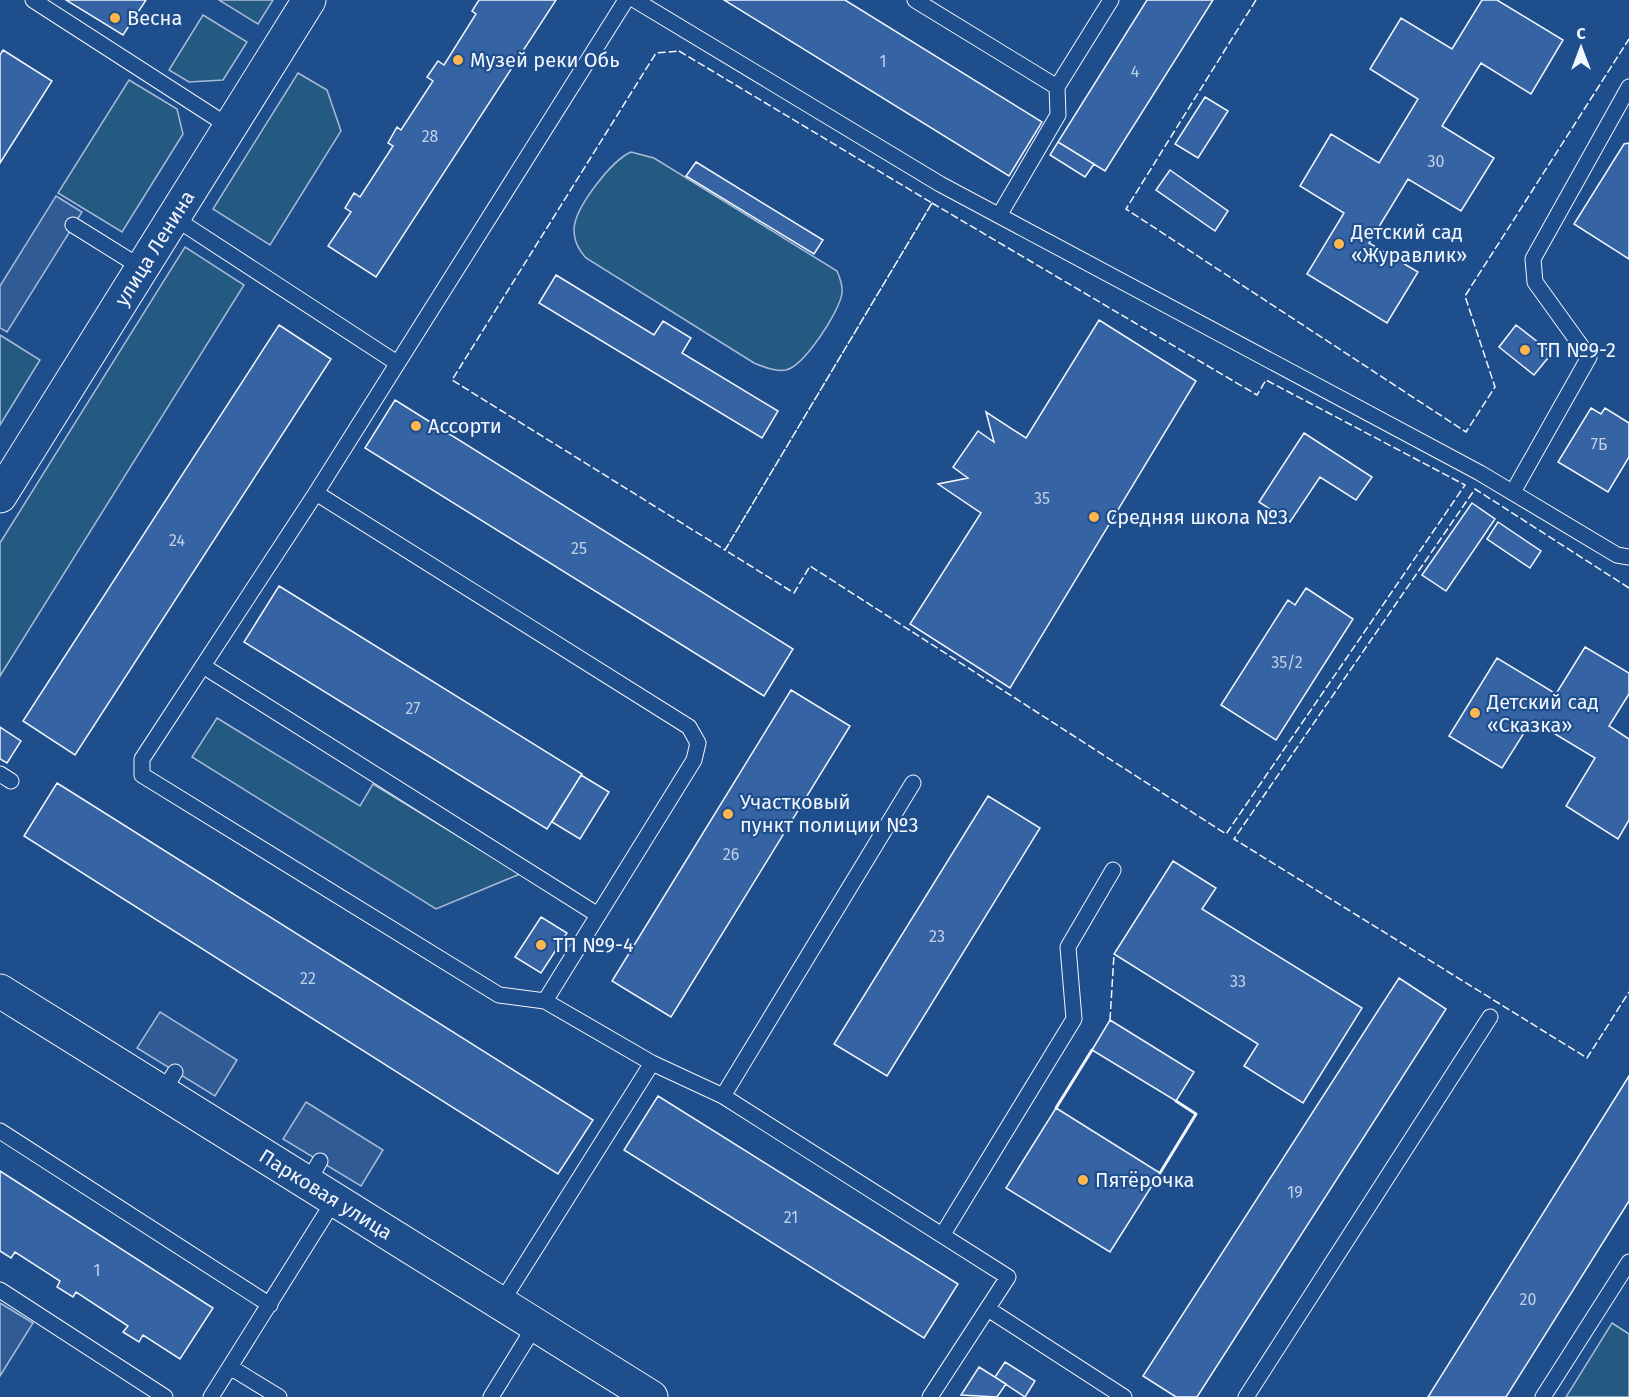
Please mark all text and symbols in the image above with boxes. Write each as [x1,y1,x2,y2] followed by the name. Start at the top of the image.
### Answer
[127,6,182,30] place label: Весна
[108,11,122,25] marker: Весна
[1551,18,1611,78] north arrow
[1576,24,1586,43] text: С
[470,48,620,72] place label: Музей реки Обь
[880,52,886,71] house number: 1
[451,53,465,67] marker: Музей реки Обь
[1131,62,1140,81] house number: 4
[422,127,439,146] house number: 28
[1428,152,1445,171] house number: 30
[109,186,199,310] street label: улица Ленина
[1350,220,1467,267] place label: Детский сад «Журавлик»
[1332,237,1346,251] marker: Детский сад «Журавлик»
[1537,338,1616,362] place label: ТП №9-2
[1518,343,1532,357] marker: ТП №9-2
[428,414,502,438] place label: Ассорти
[409,419,423,433] marker: Ассорти
[1591,435,1607,454] house number: 7Б
[1034,489,1050,508] house number: 35
[1106,505,1288,529] place label: Средняя школа №3
[1087,510,1101,524] marker: Средняя школа №3
[169,531,185,550] house number: 24
[571,539,587,558] house number: 25
[1271,653,1303,672] house number: 35/2
[1486,690,1599,737] place label: Детский сад «Сказка»
[406,699,420,718] house number: 27
[1468,706,1482,720] marker: Детский сад «Сказка»
[740,790,918,837] place label: Участковый пункт полиции №3
[721,807,735,821] marker: Участковый пункт полиции №3
[723,845,739,864] house number: 26
[929,927,945,946] house number: 23
[553,933,634,957] place label: ТП №9-4
[534,938,548,952] marker: ТП №9-4
[300,969,316,988] house number: 22
[1230,972,1246,991] house number: 33
[255,1144,397,1245] street label: Парковая улица
[1095,1168,1195,1192] place label: Пятёрочка
[1076,1173,1090,1187] marker: Пятёрочка
[1287,1183,1303,1202] house number: 19
[784,1208,798,1227] house number: 21
[94,1261,100,1280] house number: 1
[1520,1290,1536,1309] house number: 20

